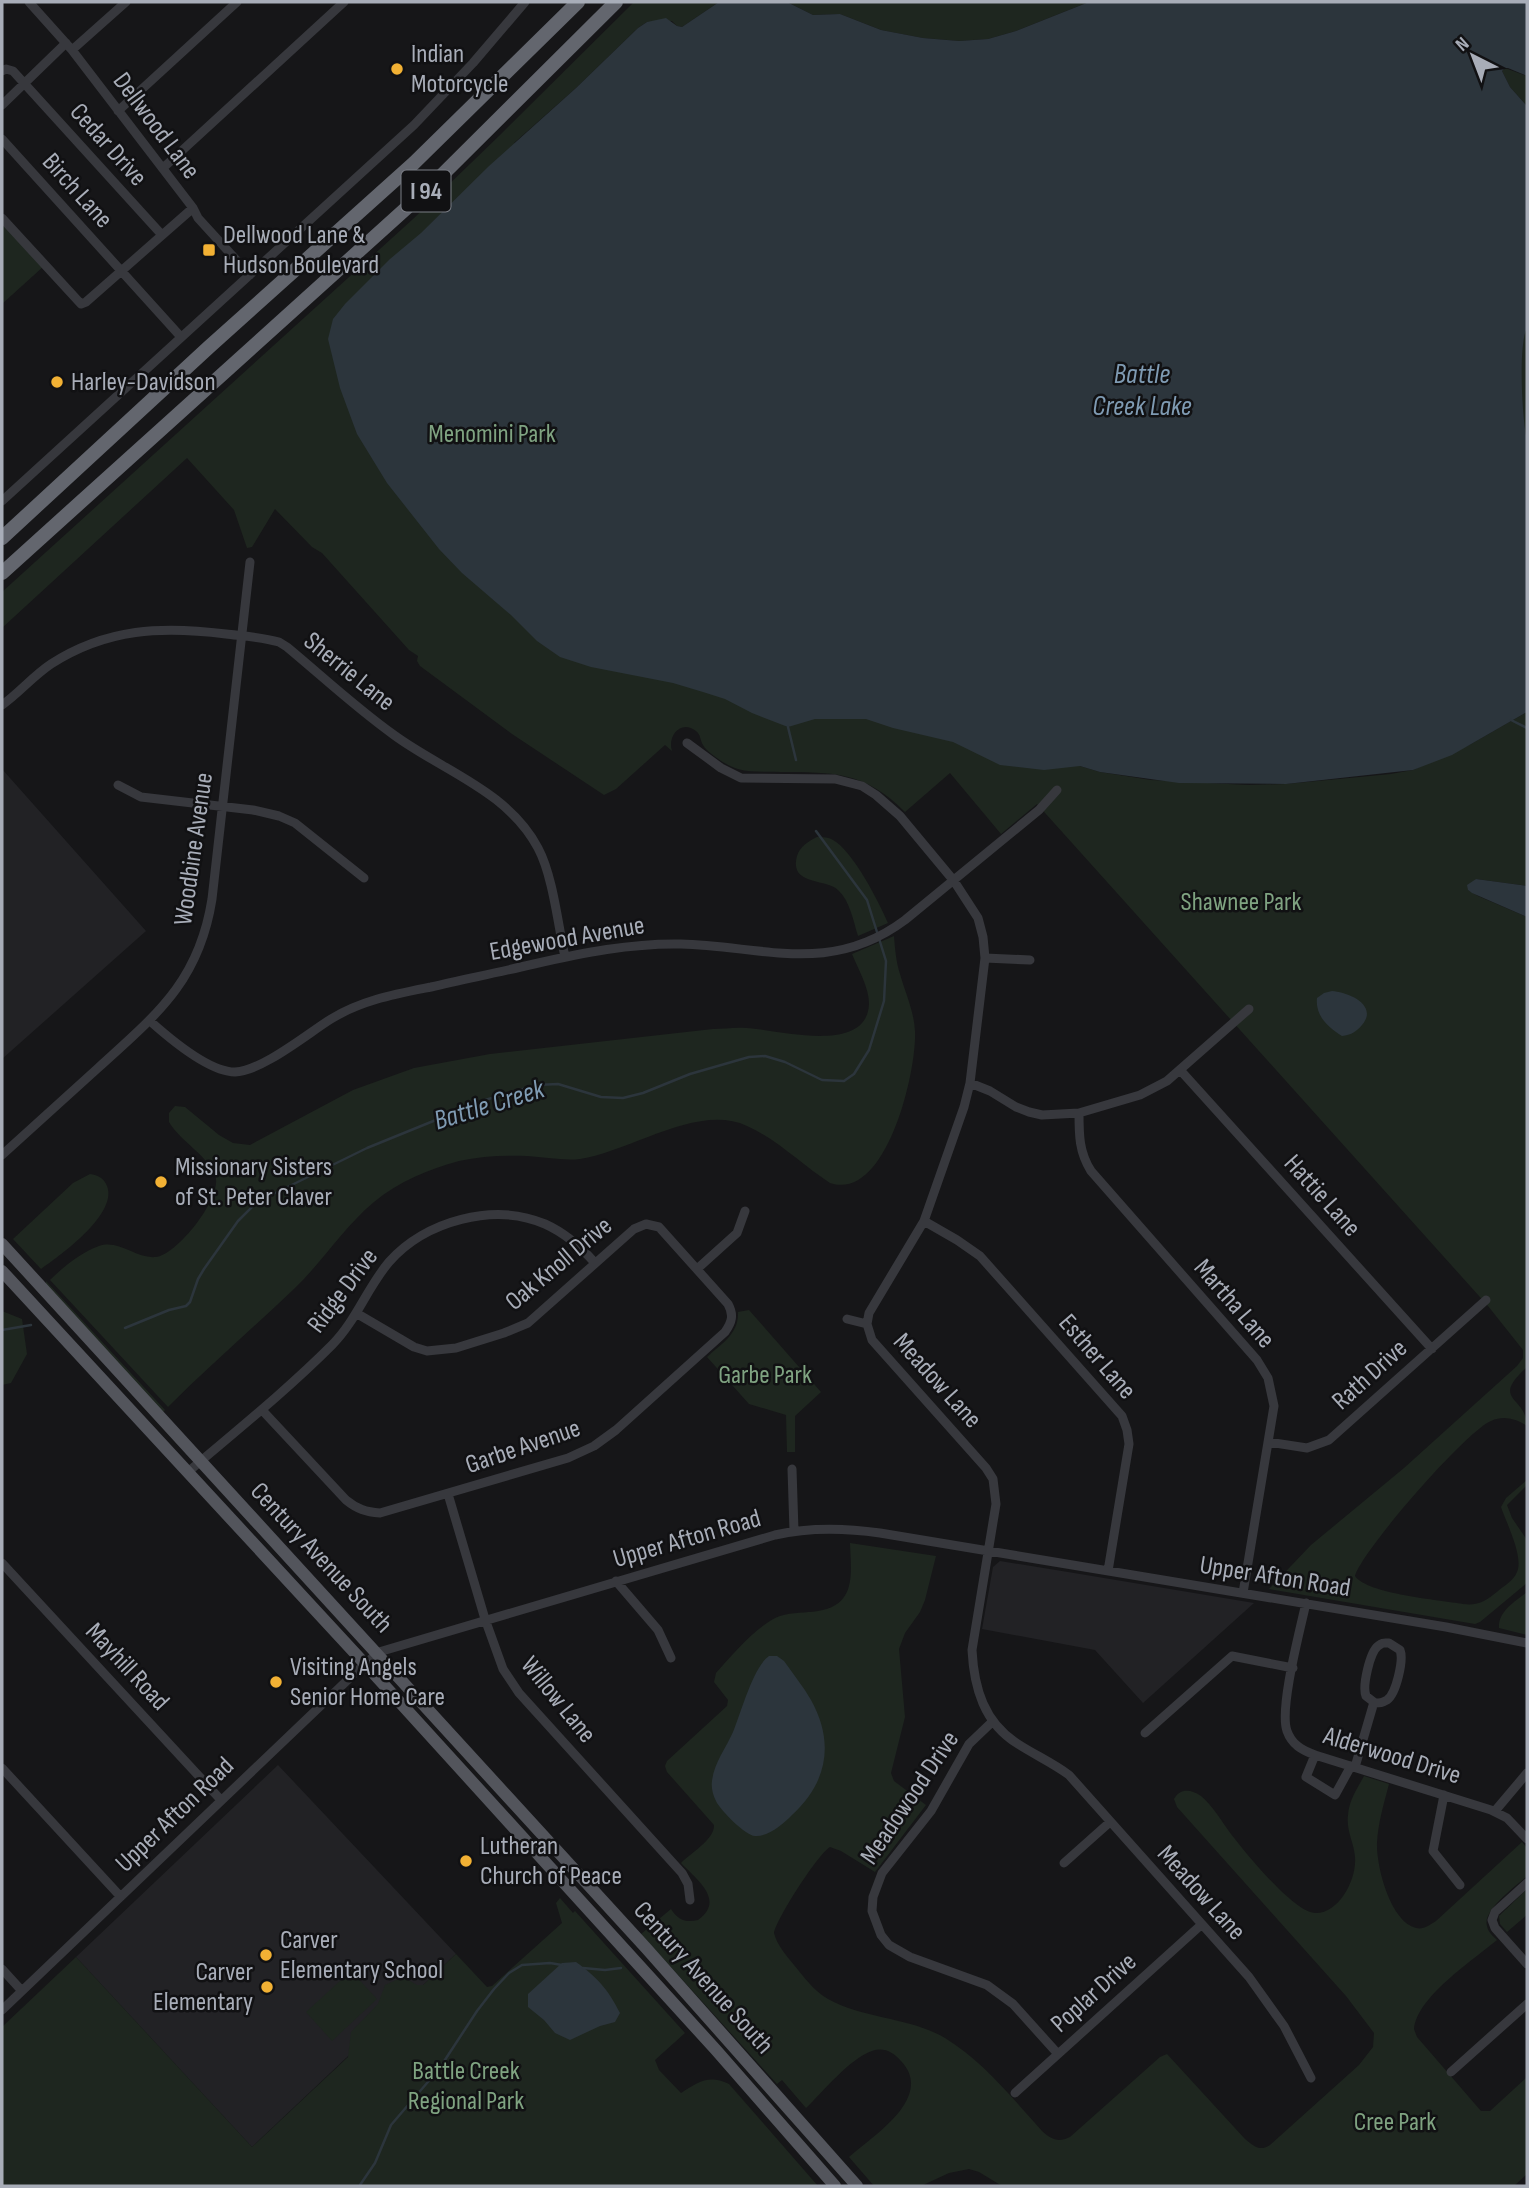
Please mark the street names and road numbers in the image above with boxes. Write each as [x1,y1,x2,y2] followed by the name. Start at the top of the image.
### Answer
[106,67,206,185] street label: Dellwood Lane
[63,97,153,193] street label: Cedar Drive
[35,147,119,235] street label: Birch Lane
[402,170,450,211] road number: I 94
[297,626,401,718] street label: Sherrie Lane
[168,771,220,927] street label: Woodbine Avenue
[487,910,647,968] street label: Edgewood Avenue
[1277,1149,1367,1243] street label: Hattie Lane
[499,1211,619,1317] street label: Oak Knoll Drive
[301,1243,385,1339] street label: Ridge Drive
[1187,1253,1281,1355] street label: Martha Lane
[1052,1308,1142,1406] street label: Esther Lane
[886,1327,988,1435] street label: Meadow Lane
[1326,1333,1414,1417] street label: Rath Drive
[462,1413,584,1481] street label: Garbe Avenue
[243,1476,399,1640] street label: Century Avenue South
[610,1503,764,1575] street label: Upper Afton Road
[1197,1550,1353,1604] street label: Upper Afton Road
[79,1617,175,1717] street label: Mayhill Road
[514,1651,602,1749] street label: Willow Lane
[1319,1720,1464,1792] street label: Alderwood Drive
[854,1726,966,1870] street label: Meadowood Drive
[109,1751,241,1879] street label: Upper Afton Road
[1150,1839,1252,1947] street label: Meadow Lane
[626,1895,780,2061] street label: Century Avenue South
[1045,1947,1143,2039] street label: Poplar Drive

